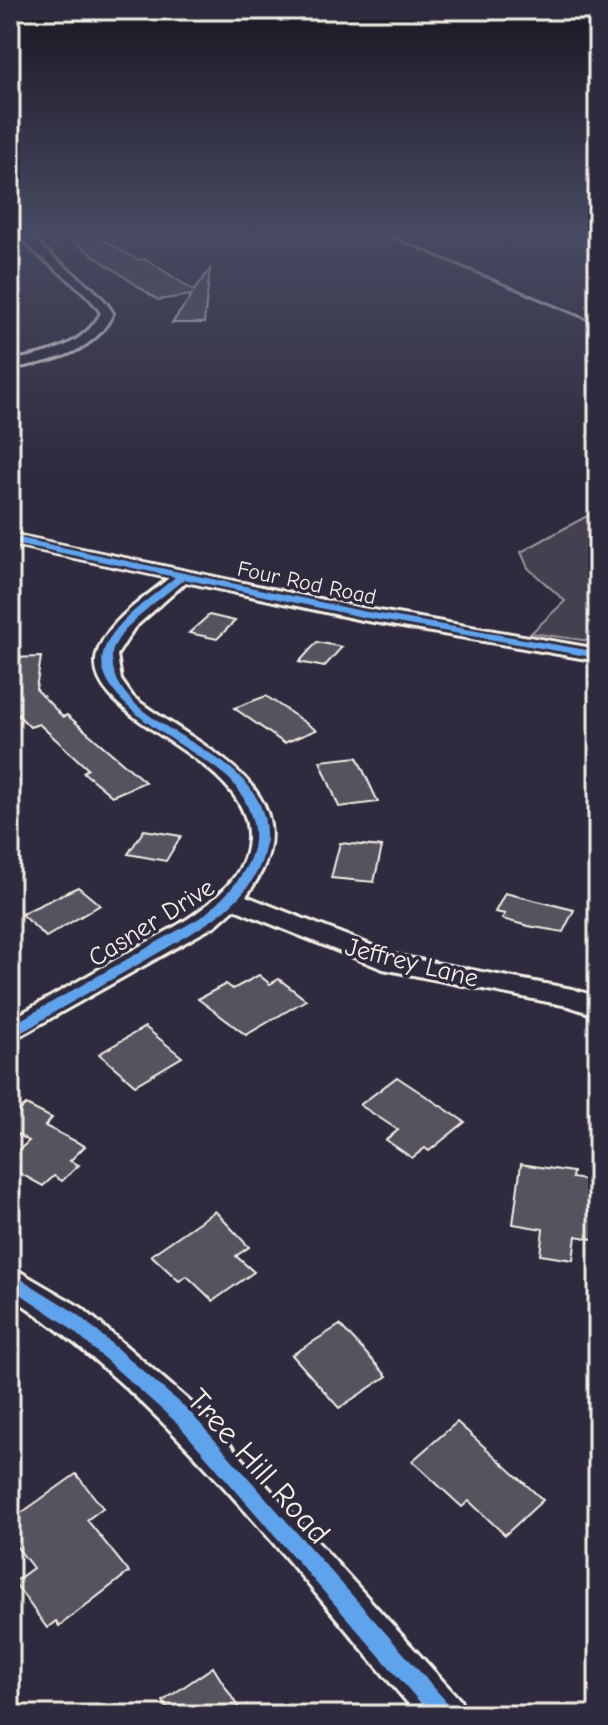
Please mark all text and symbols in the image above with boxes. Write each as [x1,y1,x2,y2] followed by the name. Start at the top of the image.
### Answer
[235,556,379,610] street label: Four Rod Road
[83,872,220,973] street label: Casner Drive
[342,932,481,994] street label: Jeffrey Lane
[179,1381,338,1551] street label: Tree Hill Road

